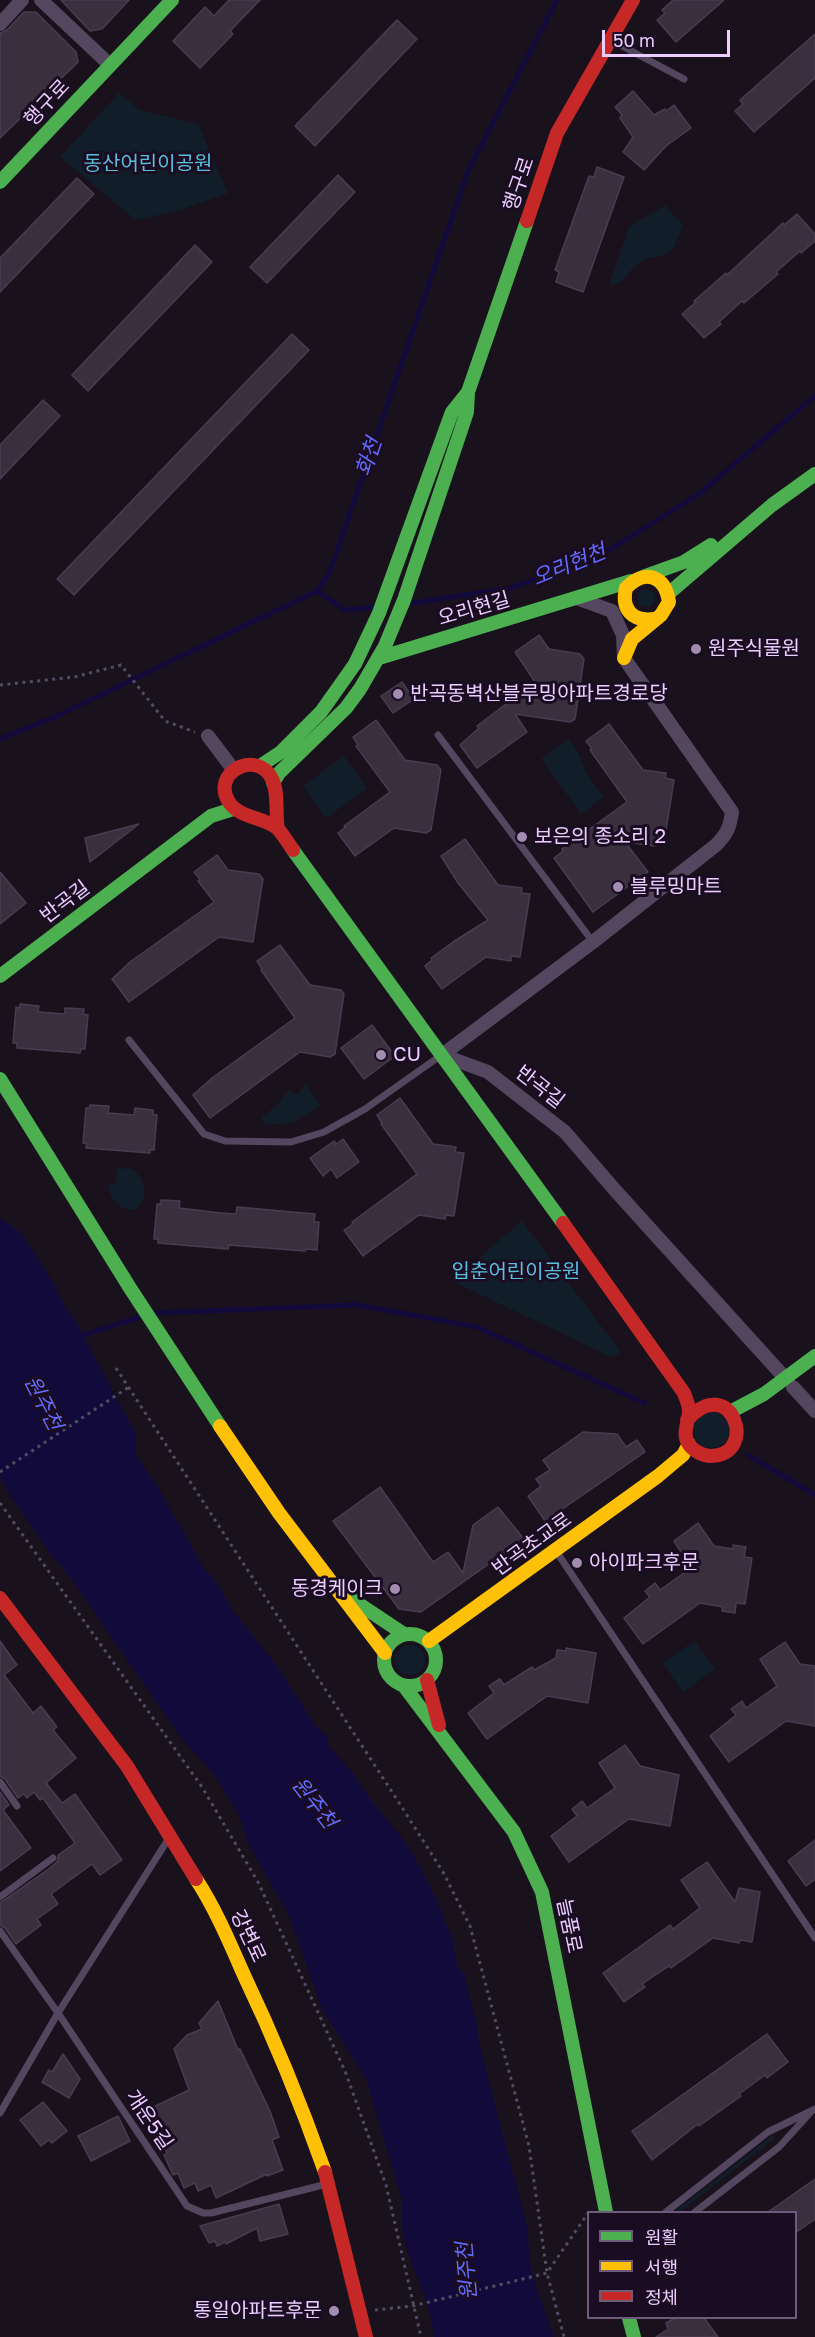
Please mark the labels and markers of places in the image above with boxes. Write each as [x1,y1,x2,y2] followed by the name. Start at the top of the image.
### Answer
[708,637,800,661] place label: 원주식물원
[689,642,703,656] marker: 원주식물원
[410,682,668,706] place label: 반곡동벽산블루밍아파트경로당
[391,687,405,701] marker: 반곡동벽산블루밍아파트경로당
[534,825,666,849] place label: 보은의 종소리 2
[515,830,529,844] marker: 보은의 종소리 2
[630,875,722,899] place label: 블루밍마트
[611,880,625,894] marker: 블루밍마트
[393,1043,421,1067] place label: CU
[374,1048,388,1062] marker: CU
[589,1551,699,1575] place label: 아이파크후문
[570,1556,584,1570] marker: 아이파크후문
[291,1577,383,1601] place label: 동경케이크
[388,1582,402,1596] marker: 동경케이크
[193,2299,322,2323] place label: 통일아파트후문
[327,2304,341,2318] marker: 통일아파트후문

